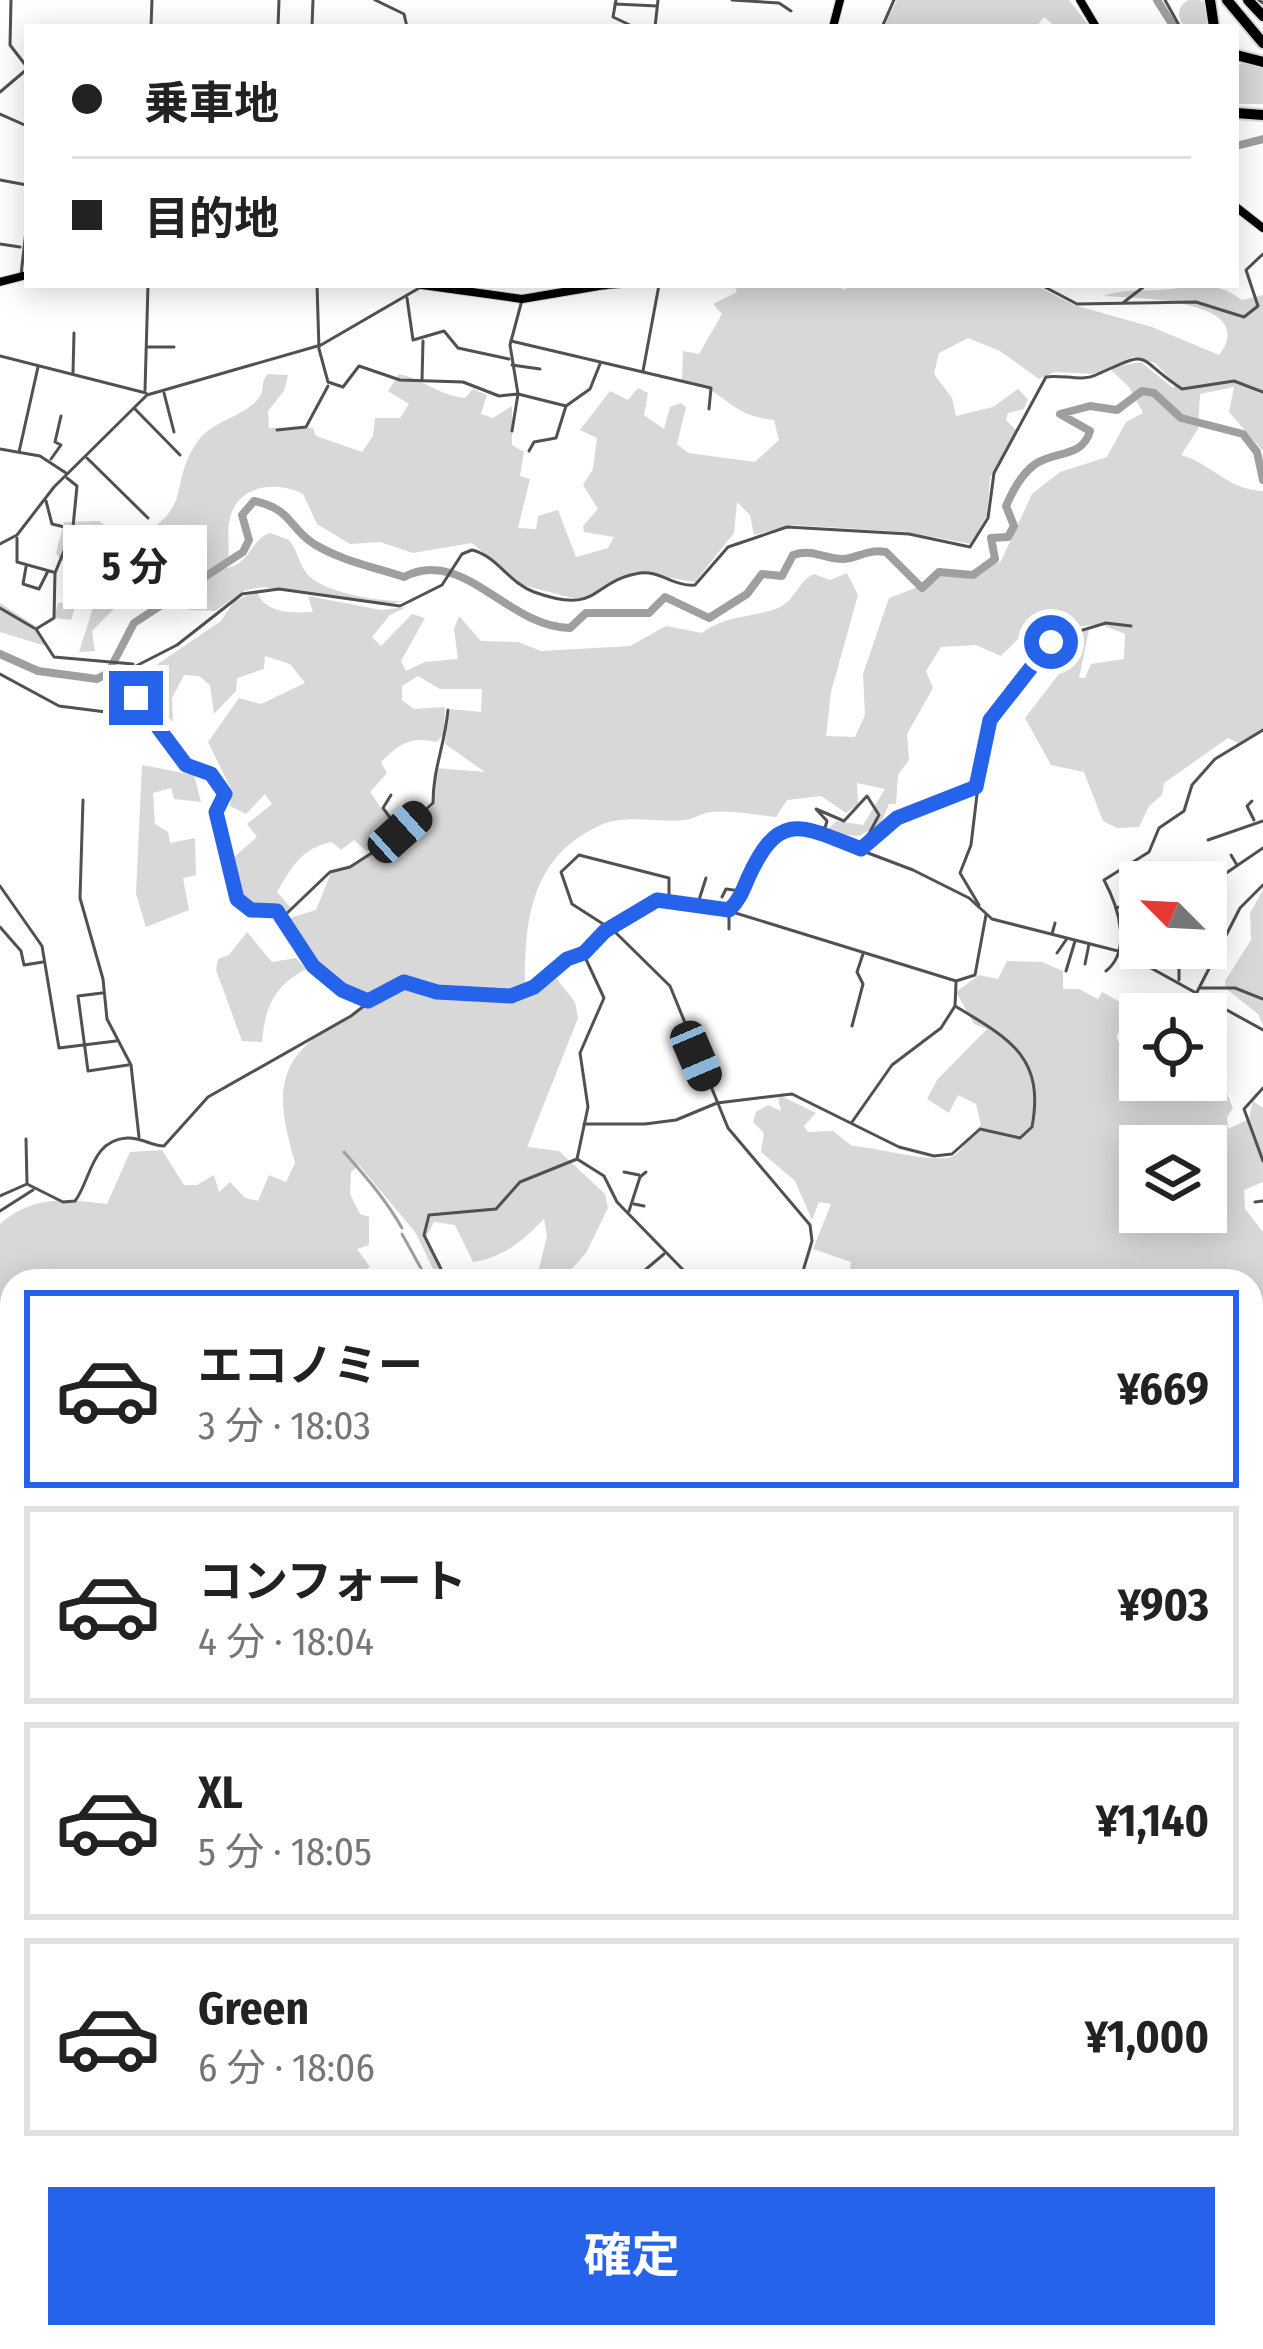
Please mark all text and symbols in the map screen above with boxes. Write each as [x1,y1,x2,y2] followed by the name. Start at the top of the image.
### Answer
[144,77,279,131] text: 乗車地
[144,192,279,246] text: 目的地
[64,524,208,608] callout: 5 分
[102,544,168,590] text: 5 分
[1024,615,1078,669] route start
[109,671,163,725] route end
[361,795,439,869] car
[1119,861,1227,969] north arrow
[1119,861,1227,1233] map controls
[1119,993,1227,1101] button: locate
[665,1016,727,1096] car
[1119,1125,1227,1233] button: layers
[54,1335,162,1443] icon: car
[198,1339,423,1393] text: エコノミー
[1117,1362,1209,1416] text: ¥669
[198,1403,371,1449] text: 3 分 · 18:03
[54,1551,162,1659] icon: car
[198,1555,467,1609] text: コンフォート
[1118,1578,1209,1632] text: ¥903
[198,1619,374,1665] text: 4 分 · 18:04
[198,1766,243,1820] text: XL
[54,1767,162,1875] icon: car
[1096,1794,1209,1848] text: ¥1,140
[198,1829,372,1875] text: 5 分 · 18:05
[198,1982,309,2036] text: Green
[54,1983,162,2091] icon: car
[1085,2010,1209,2064] text: ¥1,000
[198,2045,375,2091] text: 6 分 · 18:06
[48,2187,1215,2325] button: 確定

